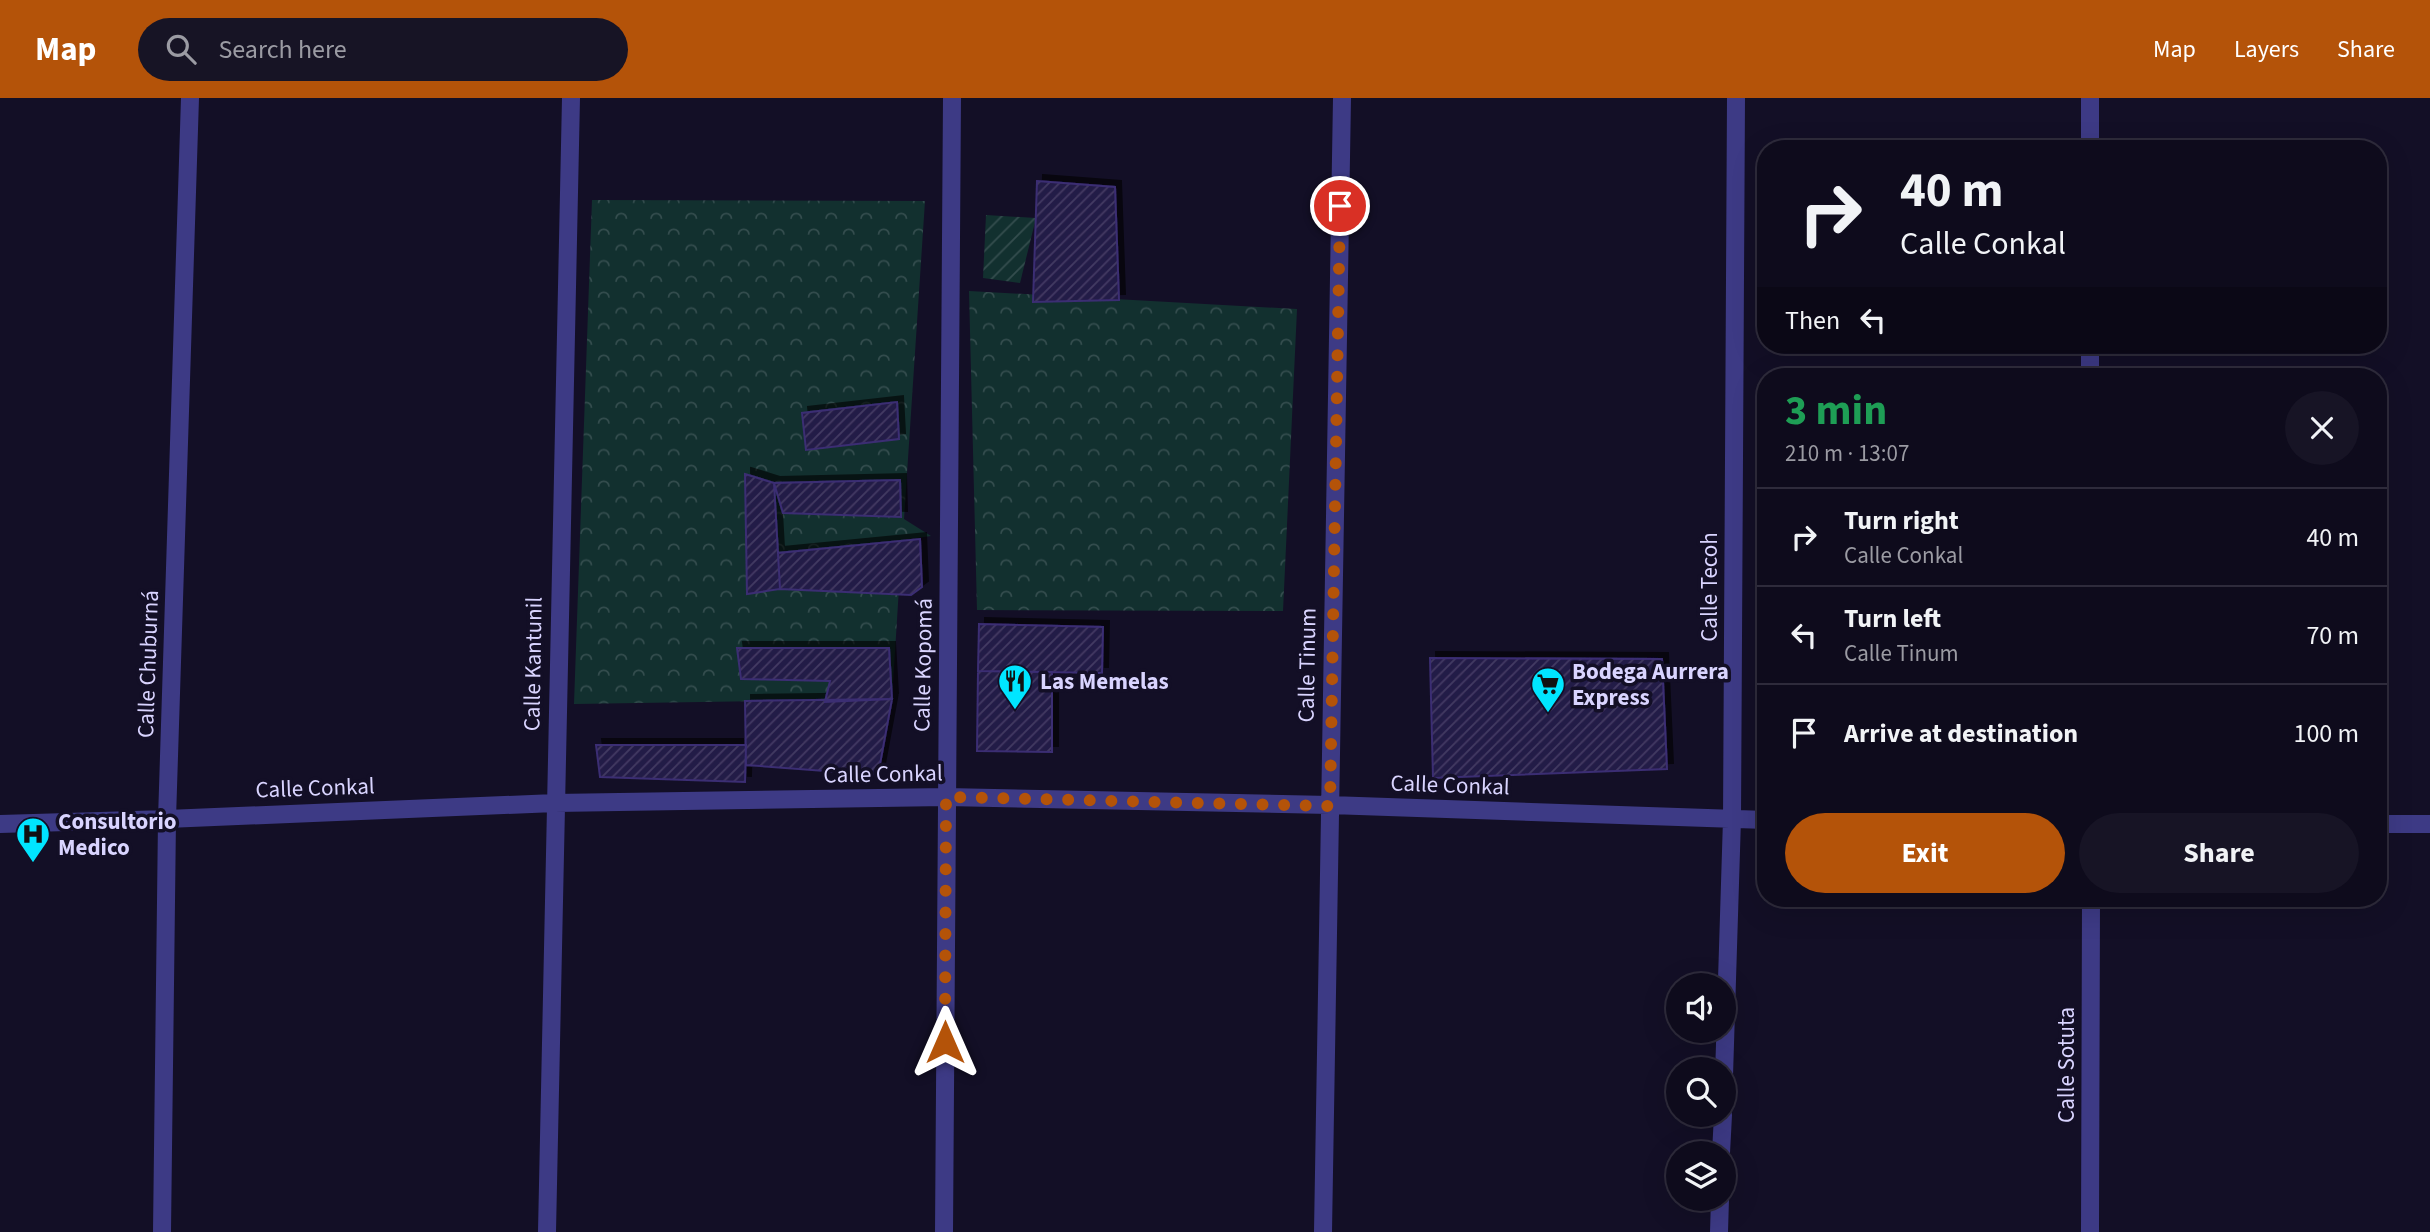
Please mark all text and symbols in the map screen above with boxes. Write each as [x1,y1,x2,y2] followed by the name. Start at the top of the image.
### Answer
[138,18,628,81] search box
[35,26,96,73] text: Map
[162,30,200,68] icon: search
[218,31,347,68] text: Search here
[2153,32,2196,67] text: Map
[2234,32,2299,67] text: Layers
[2337,32,2395,67] text: Share
[1900,156,2004,226] text: 40 m
[1785,168,1876,259] icon: right
[1310,176,1370,236] pin
[1321,187,1359,225] icon: arrive
[1900,221,2066,267] text: Calle Conkal
[1854,301,1892,339] icon: left
[1785,302,1840,339] text: Then
[1785,381,1887,441] text: 3 min
[2285,391,2359,465] button: close
[1785,437,1909,470] text: 210 m · 13:07
[1844,502,1959,539] text: Turn right
[1785,518,1823,556] icon: right
[2306,519,2359,556] text: 40 m
[1693,532,1726,642] street label: Calle Tecoh
[1844,539,1963,572] text: Calle Conkal
[129,589,167,739] street label: Calle Chuburná
[515,597,551,731] street label: Calle Kantunil
[905,598,941,732] street label: Calle Kopomá
[1844,600,1941,637] text: Turn left
[1290,607,1324,723] street label: Calle Tinum
[1785,616,1823,654] icon: left
[2306,617,2359,654] text: 70 m
[1844,637,1959,670] text: Calle Tinum
[1572,655,1729,714] place label: Bodega Aurrera Express
[996,662,1034,711] restaurant icon: Las Memelas
[1040,665,1169,698] place label: Las Memelas
[1529,665,1567,714] supermarket icon: Bodega Aurrera Express
[1785,714,1823,752] icon: arrive
[1844,715,2078,752] text: Arrive at destination
[2293,715,2359,752] text: 100 m
[823,756,943,792] street label: Calle Conkal
[1390,766,1510,804] street label: Calle Conkal
[255,769,375,807] street label: Calle Conkal
[58,805,177,864] place label: Consultorio Medico
[1785,813,2065,893] button: Exit
[2079,813,2359,893] button: Share
[14,815,52,864] hospital icon: Consultorio Medico
[1666,973,1736,1211] map controls
[1666,973,1736,1043] button: sound
[908,1005,982,1079] position arrow
[2050,1007,2083,1123] street label: Calle Sotuta
[1666,1057,1736,1127] button: search
[1666,1141,1736,1211] button: layers

